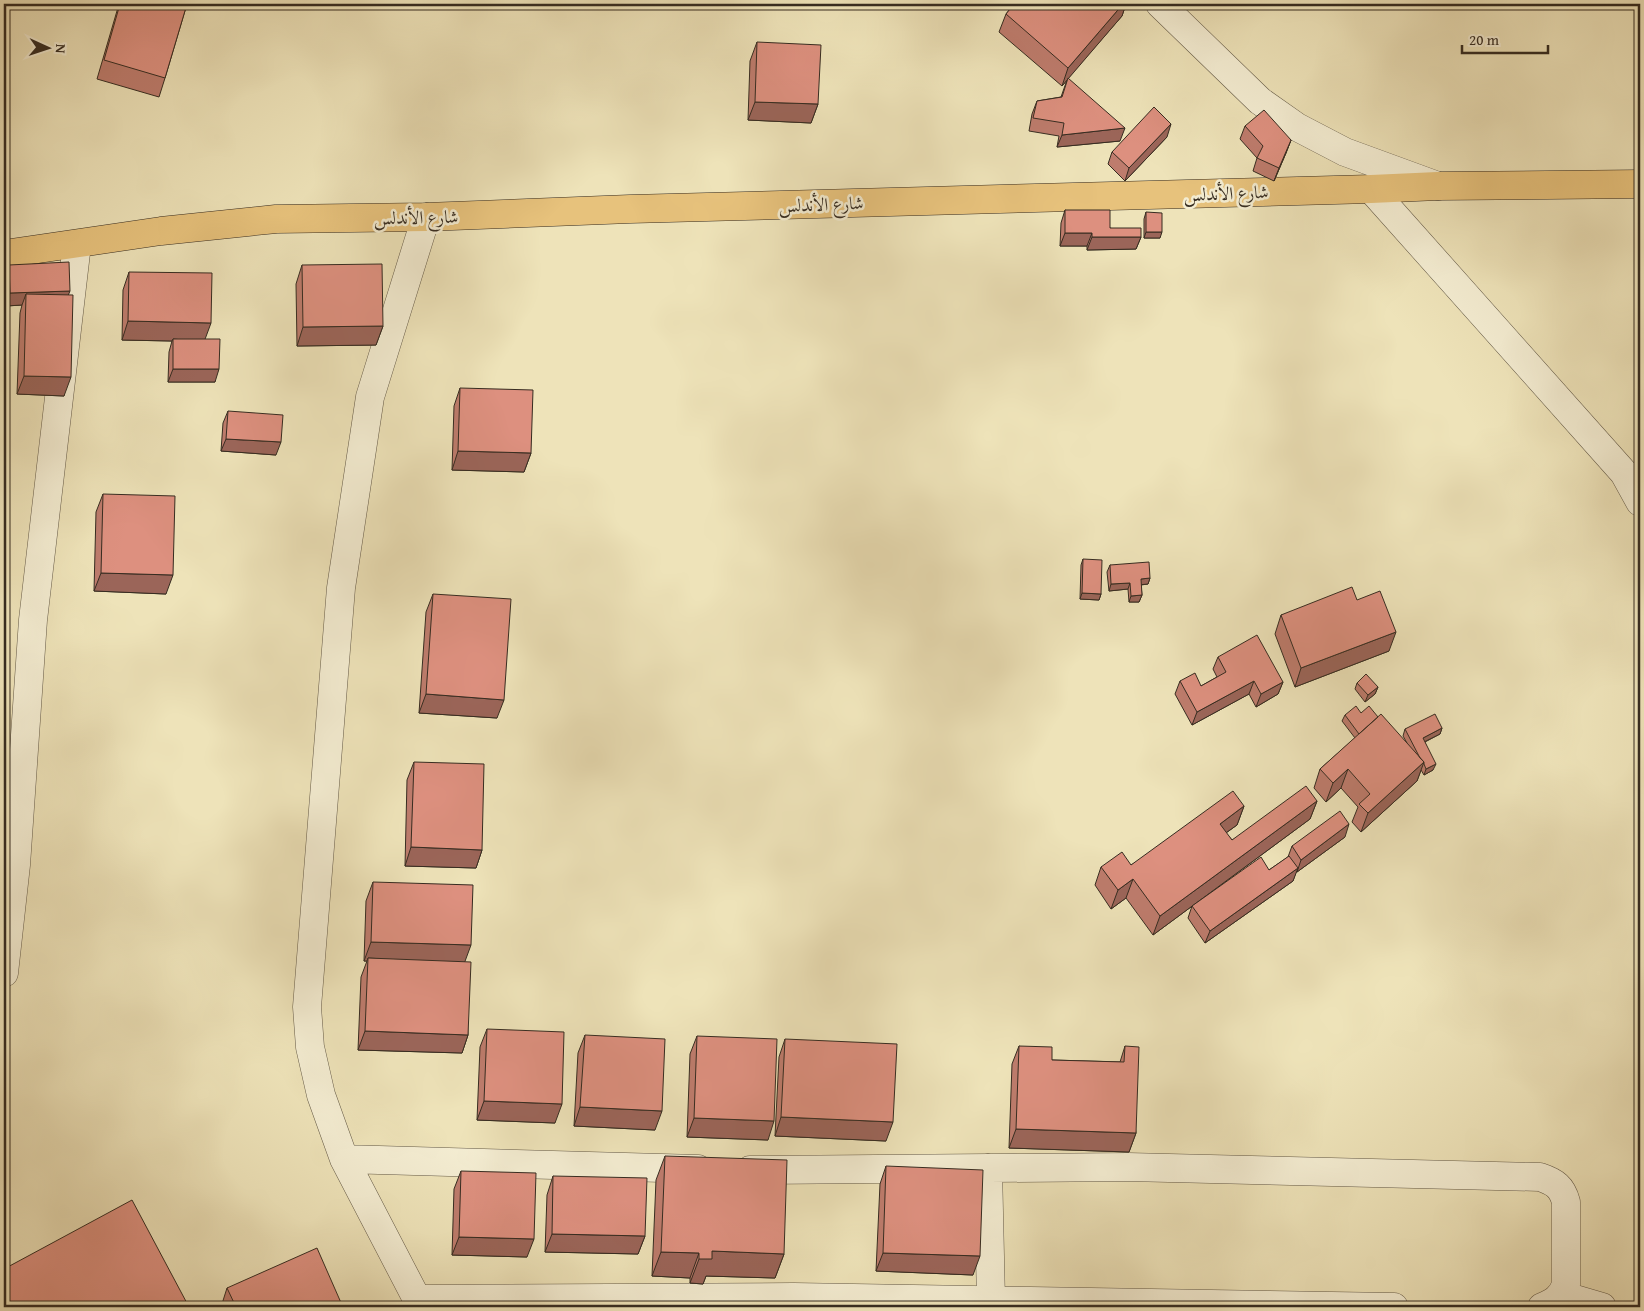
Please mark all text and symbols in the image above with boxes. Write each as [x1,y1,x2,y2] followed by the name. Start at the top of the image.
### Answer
[22,22,72,72] north arrow
[1462,22,1548,54] scale bar
[1469,29,1500,50] text: 20 m
[51,43,71,55] text: N
[1183,178,1269,210] street label: شارع الأندلس
[778,189,864,221] street label: شارع الأندلس
[373,203,459,233] street label: شارع الأندلس

